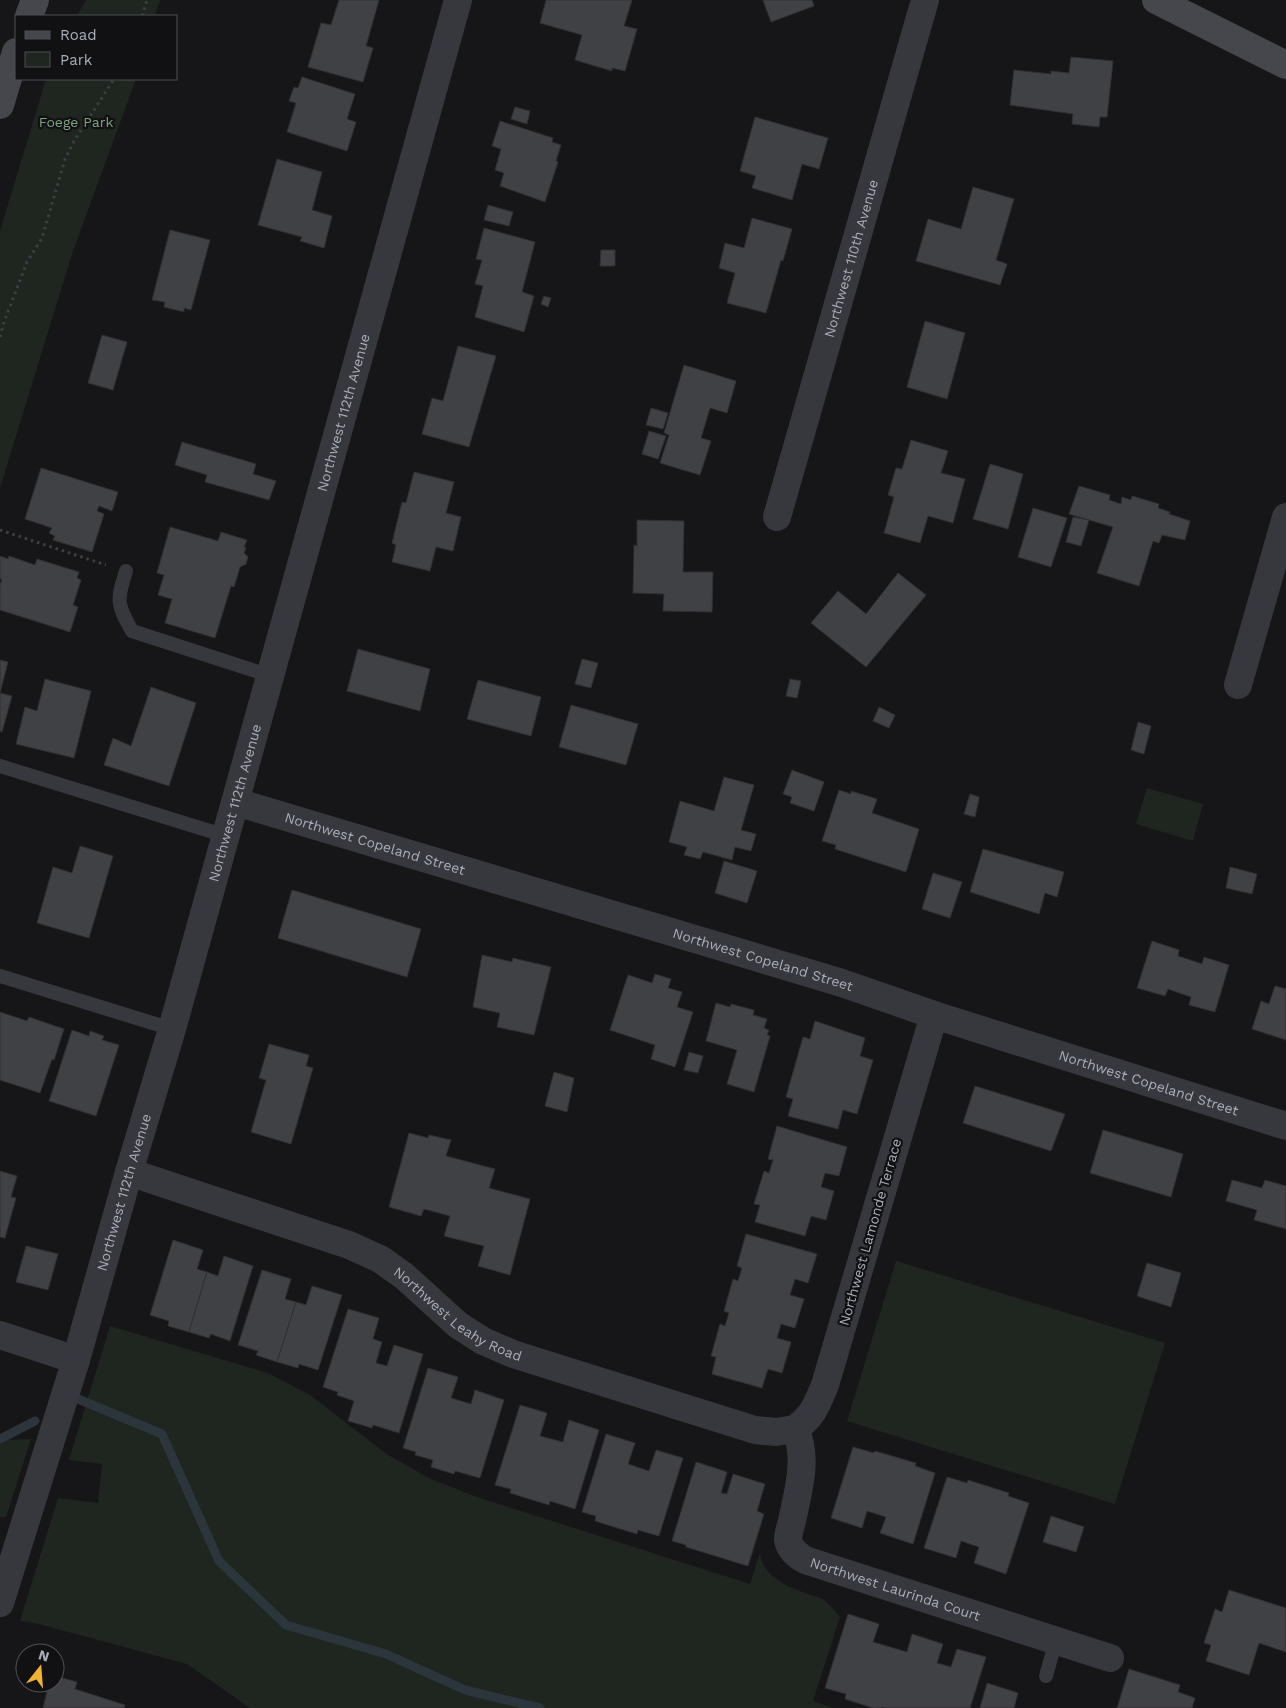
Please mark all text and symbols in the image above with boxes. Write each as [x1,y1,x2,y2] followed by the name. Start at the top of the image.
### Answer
[15,15,178,80] legend
[60,26,97,44] text: Road
[60,51,93,69] text: Park
[39,114,113,130] park label: Foege Park
[821,178,881,339] street label: Northwest 110th Avenue
[314,332,373,493] street label: Northwest 112th Avenue
[205,722,264,884] street label: Northwest 112th Avenue
[283,809,467,878] street label: Northwest Copeland Street
[671,925,855,994] street label: Northwest Copeland Street
[1057,1047,1241,1119] street label: Northwest Copeland Street
[93,1112,154,1273] street label: Northwest 112th Avenue
[836,1137,904,1327] street label: Northwest Lamonde Terrace
[391,1263,524,1364] street label: Northwest Leahy Road
[808,1554,983,1624] street label: Northwest Laurinda Court
[15,1643,65,1693] north arrow
[37,1646,51,1665] text: N

